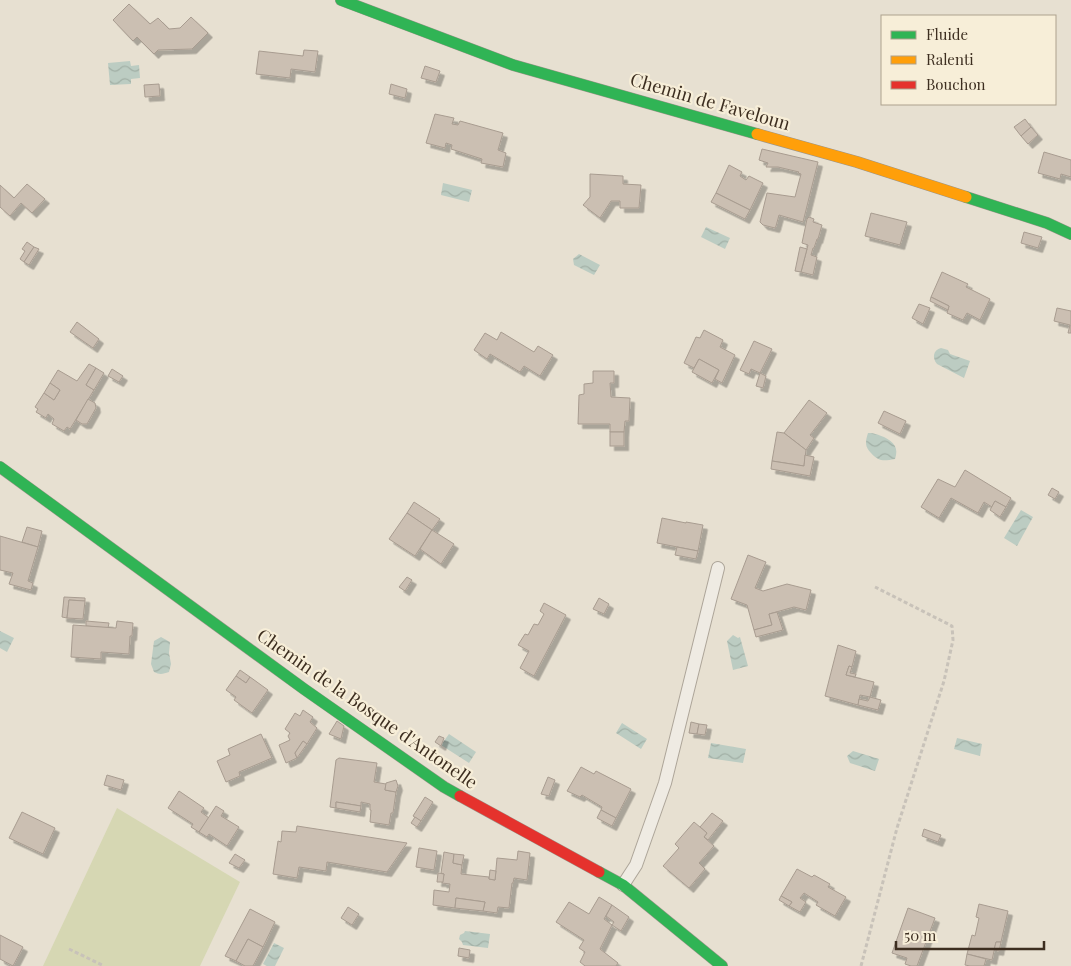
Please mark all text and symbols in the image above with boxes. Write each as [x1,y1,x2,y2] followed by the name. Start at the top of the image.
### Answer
[881,15,1056,105] legend
[926,24,968,44] text: Fluide
[926,49,974,69] text: Ralenti
[628,67,793,135] street label: Chemin de Faveloun
[926,74,986,94] text: Bouchon
[253,623,483,794] street label: Chemin de la Bosque d'Antonelle
[896,918,1044,950] scale bar
[904,925,937,945] text: 50 m

